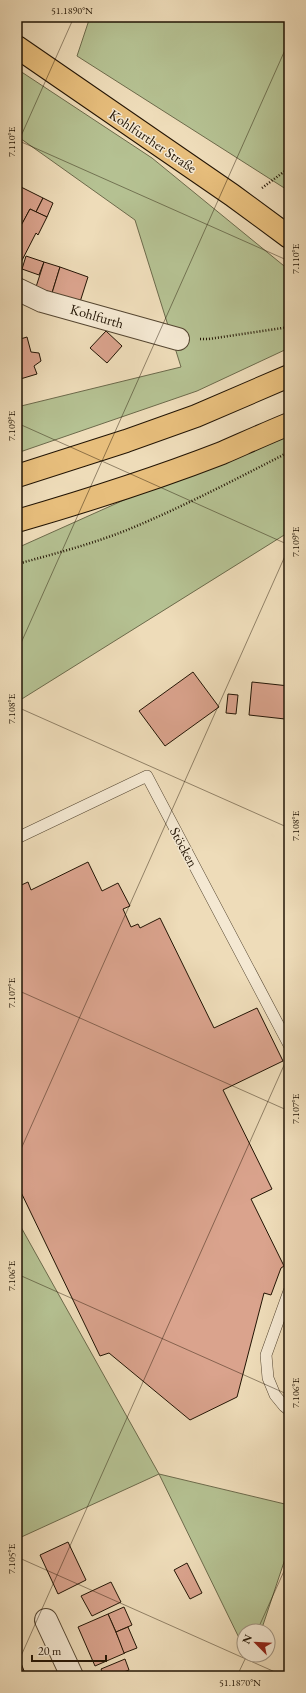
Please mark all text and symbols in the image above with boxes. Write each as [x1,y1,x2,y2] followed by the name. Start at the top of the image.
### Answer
[51,4,93,17] text: 51.1890°N
[106,105,201,177] street label: Kohlfurther Straße
[5,127,18,157] text: 7.110°E
[289,244,302,274] text: 7.110°E
[68,300,126,332] street label: Kohlfurth
[5,411,18,441] text: 7.109°E
[289,527,302,557] text: 7.109°E
[5,694,18,724] text: 7.108°E
[289,811,302,841] text: 7.108°E
[166,824,202,871] street label: Stöcken
[5,978,18,1008] text: 7.107°E
[289,1094,302,1124] text: 7.107°E
[5,1261,18,1291] text: 7.106°E
[289,1378,302,1408] text: 7.106°E
[5,1544,18,1574] text: 7.105°E
[236,1623,276,1663] north arrow
[239,1632,255,1646] text: N
[32,1637,106,1663] scale bar
[38,1643,62,1659] text: 20 m
[219,1676,261,1689] text: 51.1870°N

